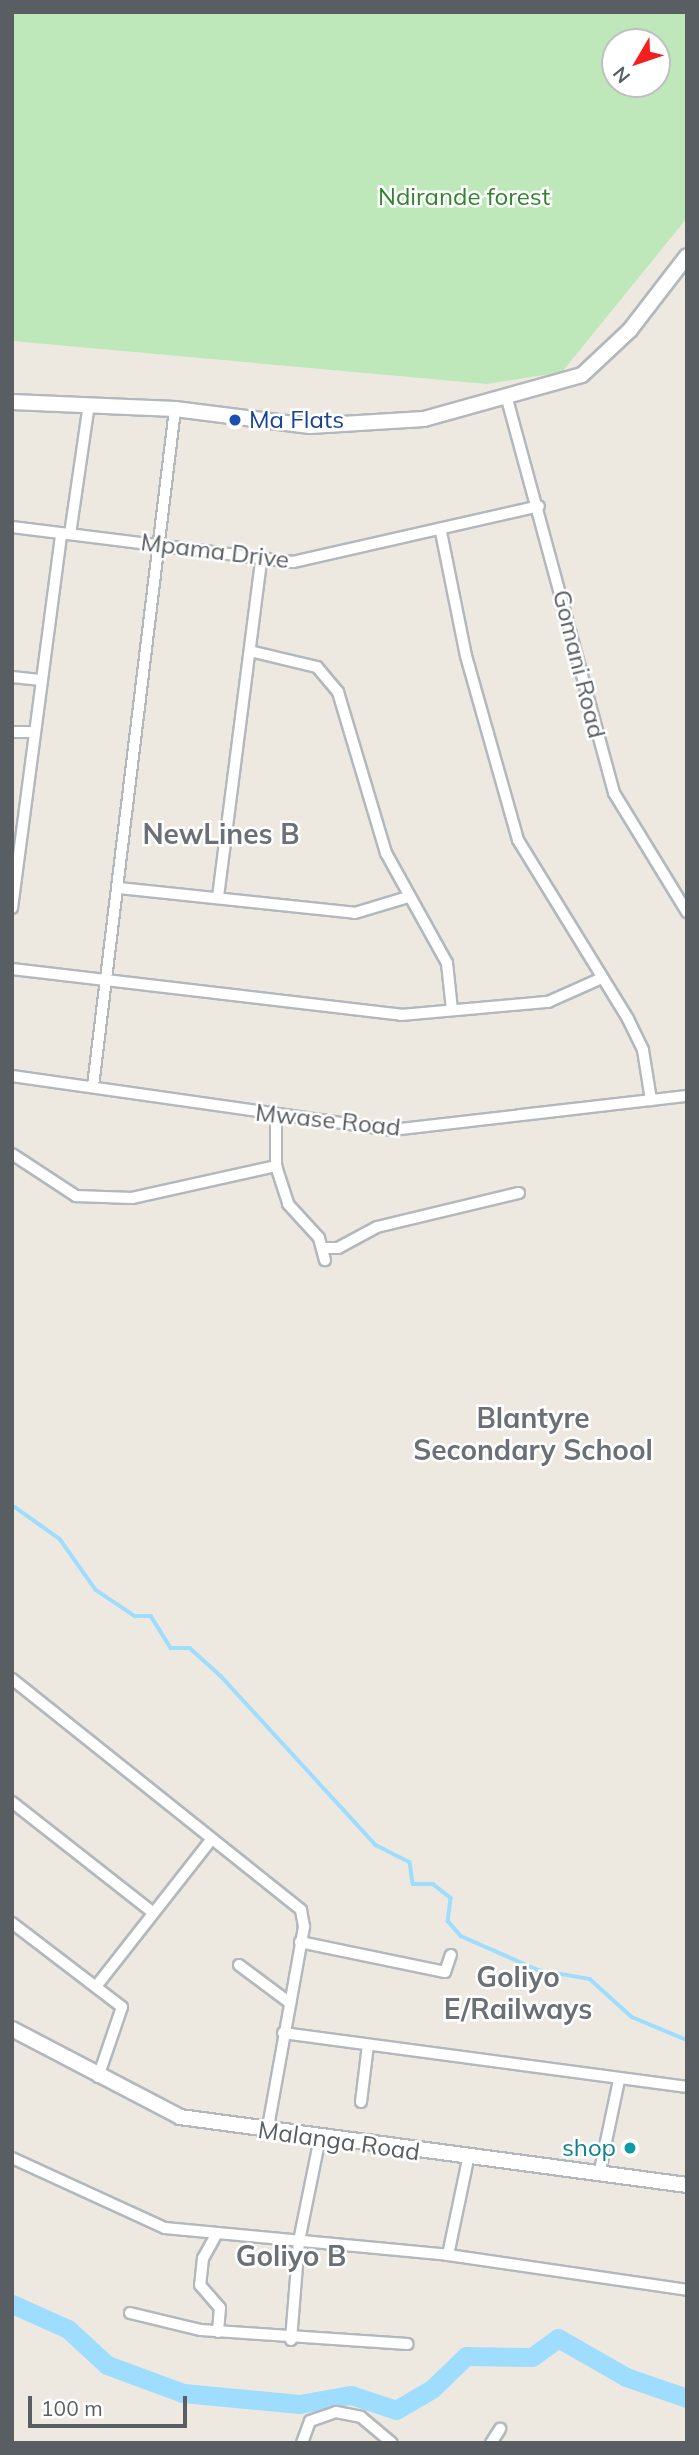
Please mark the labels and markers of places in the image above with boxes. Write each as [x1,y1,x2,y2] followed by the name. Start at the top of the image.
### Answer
[249,406,344,434] place label: Ma Flats
[227,412,243,428] marker: Ma Flats
[562,2134,616,2162] place label: shop
[622,2140,638,2156] marker: shop

